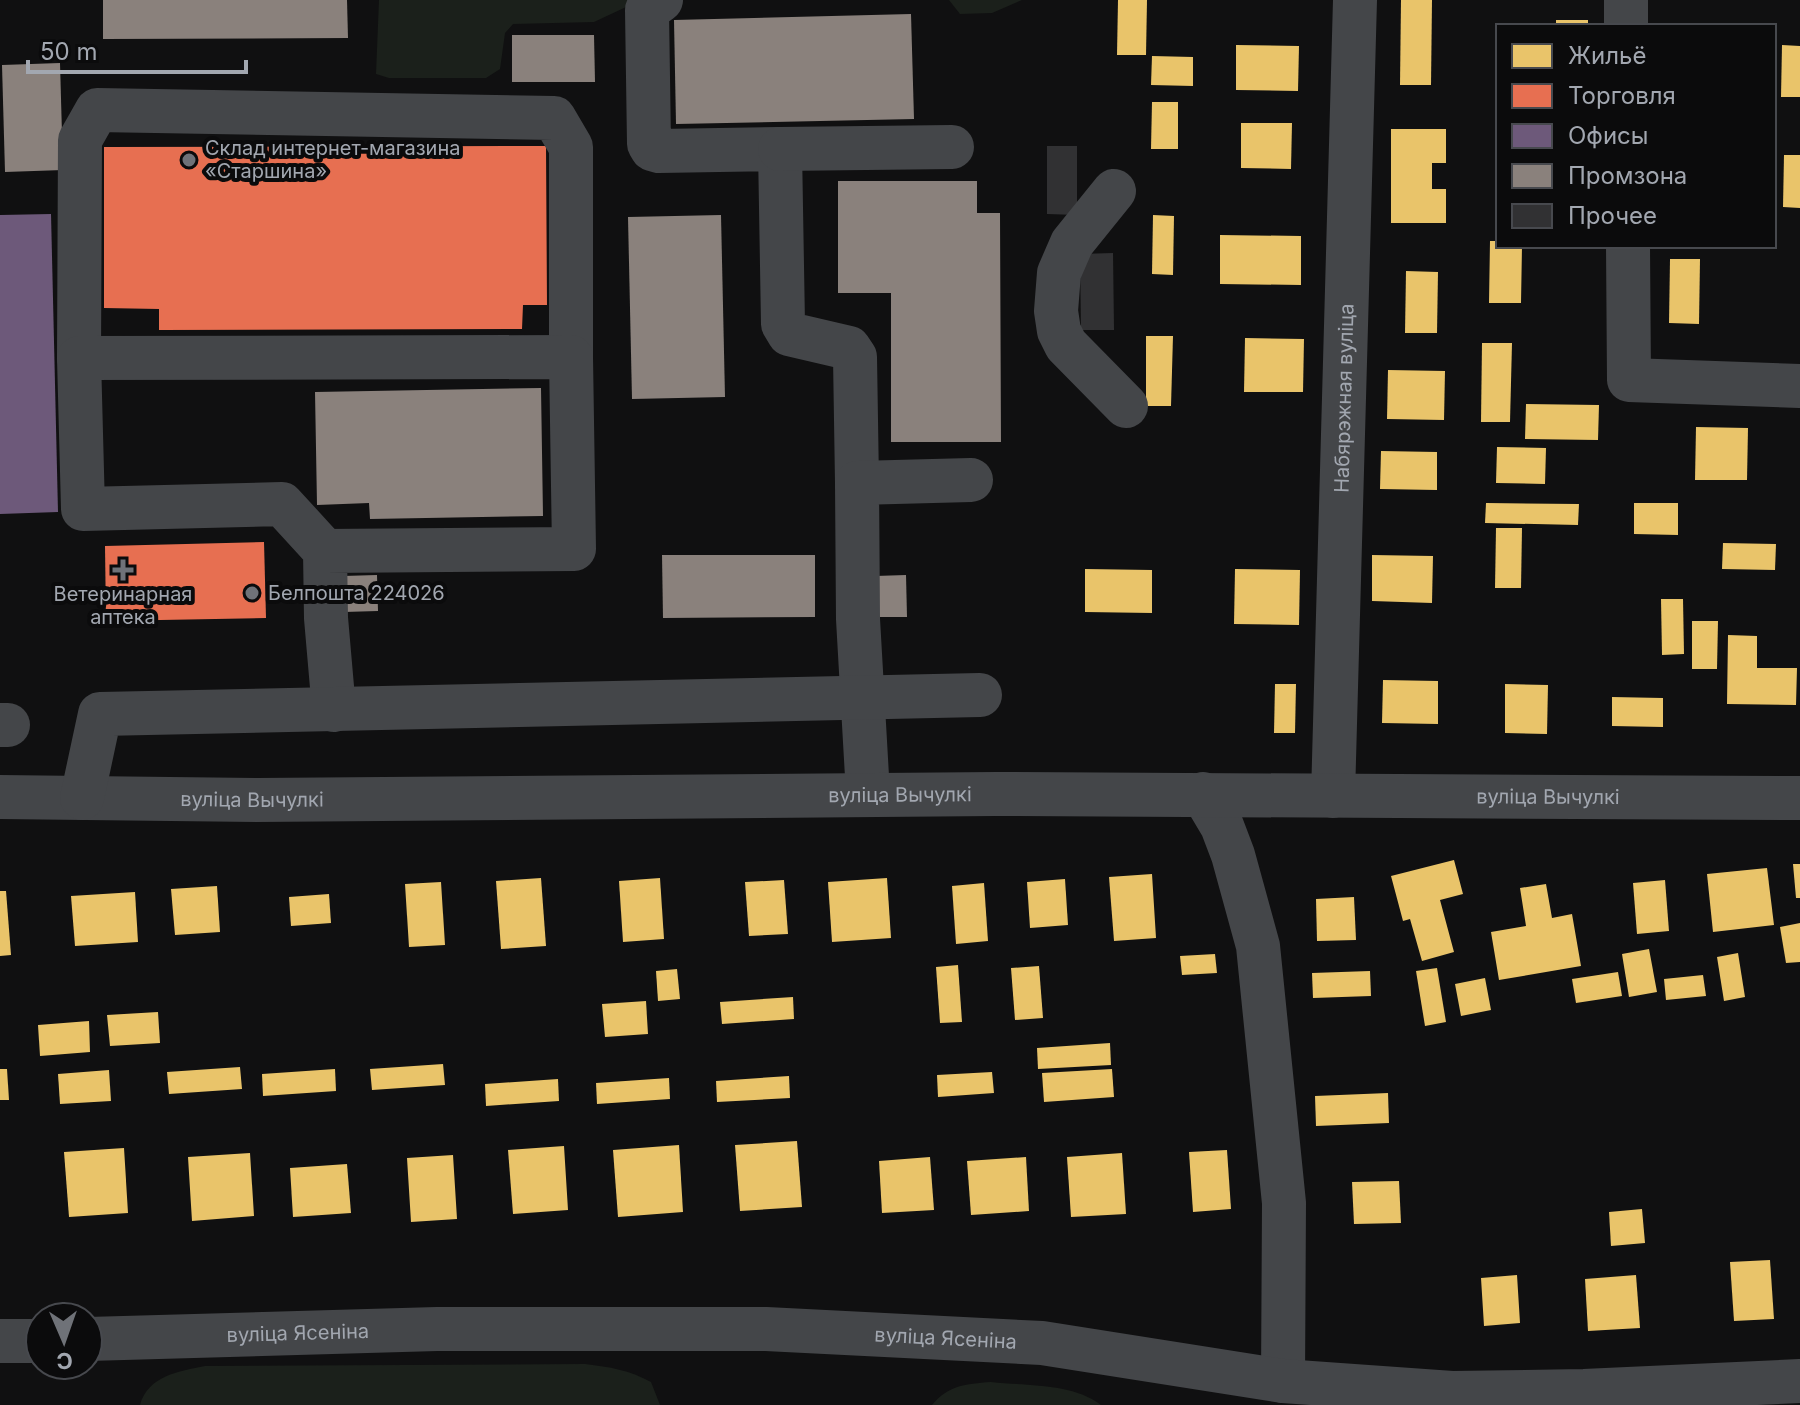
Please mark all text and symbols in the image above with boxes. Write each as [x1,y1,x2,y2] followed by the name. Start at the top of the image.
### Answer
[28,24,246,74] scale bar
[1496,24,1776,248] legend
[40,37,98,66] text: 50 m
[1568,41,1646,70] text: Жильё
[1568,81,1676,110] text: Торговля
[1568,121,1648,150] text: Офисы
[205,136,460,183] place label: Склад интернет-магазина «Старшина»
[180,151,198,169] marker: Склад интернет-магазина «Старшина»
[1568,161,1687,190] text: Промзона
[1568,201,1657,230] text: Прочее
[1329,303,1359,493] street label: Набярэжная вуліца
[114,561,132,579] marker: Ветеринарная аптека
[268,581,445,605] place label: Белпошта 224026
[54,582,192,629] place label: Ветеринарная аптека
[243,584,261,602] marker: Белпошта 224026
[828,782,972,807] street label: вуліца Вычулкі
[1476,784,1620,809] street label: вуліца Вычулкі
[180,787,324,812] street label: вуліца Вычулкі
[24,1301,104,1381] north arrow
[226,1319,370,1347] street label: вуліца Ясеніна
[874,1323,1017,1354] street label: вуліца Ясеніна
[56,1348,73,1374] text: С

